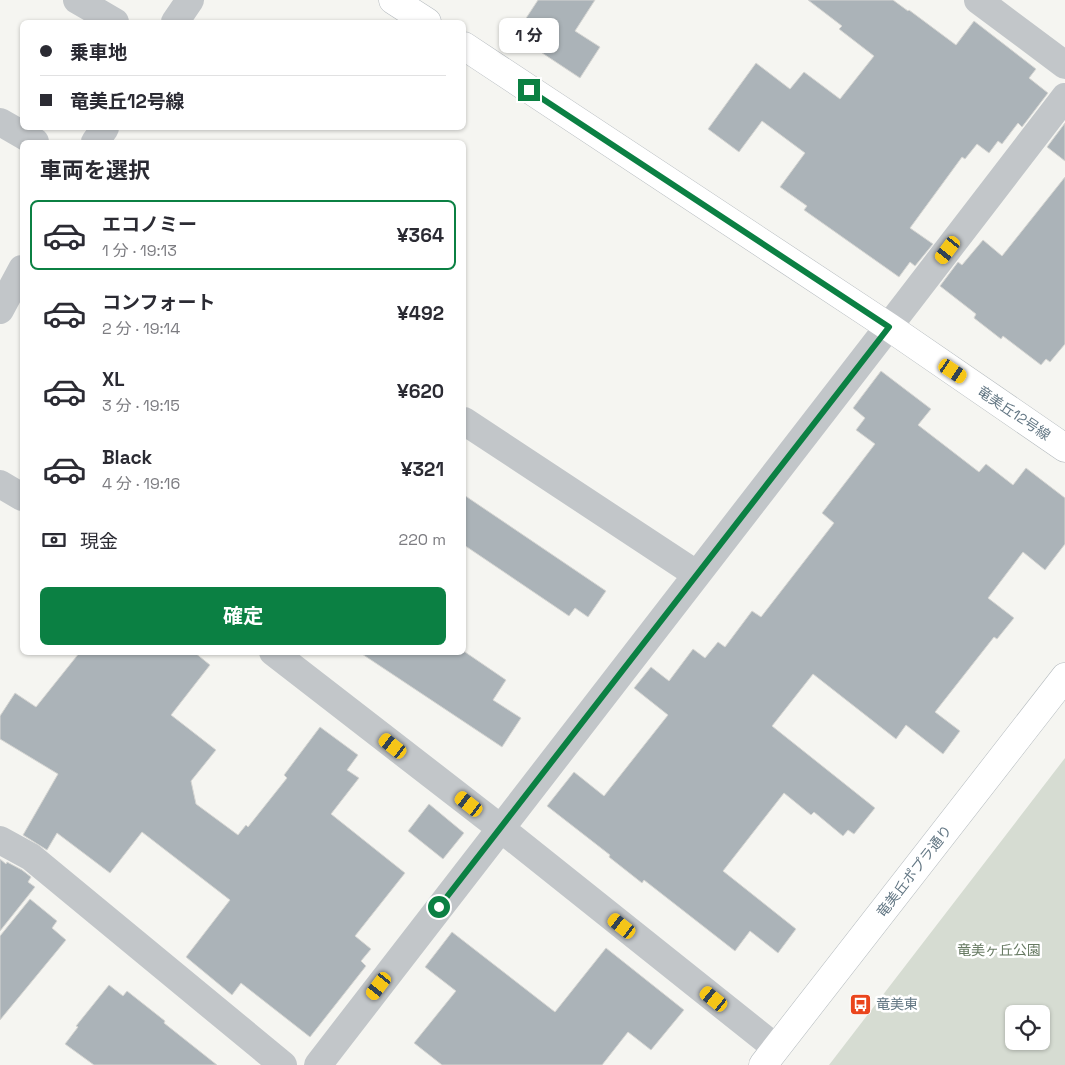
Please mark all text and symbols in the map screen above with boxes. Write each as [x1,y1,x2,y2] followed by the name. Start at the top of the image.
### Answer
[499,18,559,52] callout: 1 分
[515,25,543,46] text: 1 分
[70,40,127,65] text: 乗車地
[518,79,540,101] route end
[70,89,185,114] text: 竜美丘12号線
[40,156,150,184] text: 車両を選択
[102,212,197,237] text: エコノミー
[42,213,87,258] icon: car
[397,223,444,248] text: ¥364
[932,234,963,266] car
[102,240,177,261] text: 1 分 · 19:13
[102,290,215,315] text: コンフォート
[42,291,87,336] icon: car
[397,301,444,326] text: ¥492
[102,318,180,339] text: 2 分 · 19:14
[936,356,969,386] car
[102,367,125,392] text: XL
[42,369,87,414] icon: car
[397,379,444,404] text: ¥620
[974,382,1054,444] street label: 竜美丘12号線
[102,395,180,416] text: 3 分 · 19:15
[102,445,152,470] text: Black
[42,447,87,492] icon: car
[401,457,444,482] text: ¥321
[102,473,180,494] text: 4 分 · 19:16
[40,526,68,554] icon: cash
[80,529,118,554] text: 現金
[399,529,446,550] text: 220 m
[40,587,446,645] button: 確定
[376,731,409,761] car
[452,789,485,819] car
[872,821,956,921] street label: 竜美丘ポプラ通り
[428,896,450,918] route start
[605,911,638,941] car
[957,941,1041,959] park label: 竜美ヶ丘公園
[363,970,394,1002] car
[697,984,730,1014] car
[848,992,872,1016] bus stop icon: 竜美東
[876,995,918,1013] place label: 竜美東
[1005,1005,1050,1050] map controls
[1005,1005,1050,1050] button: locate

